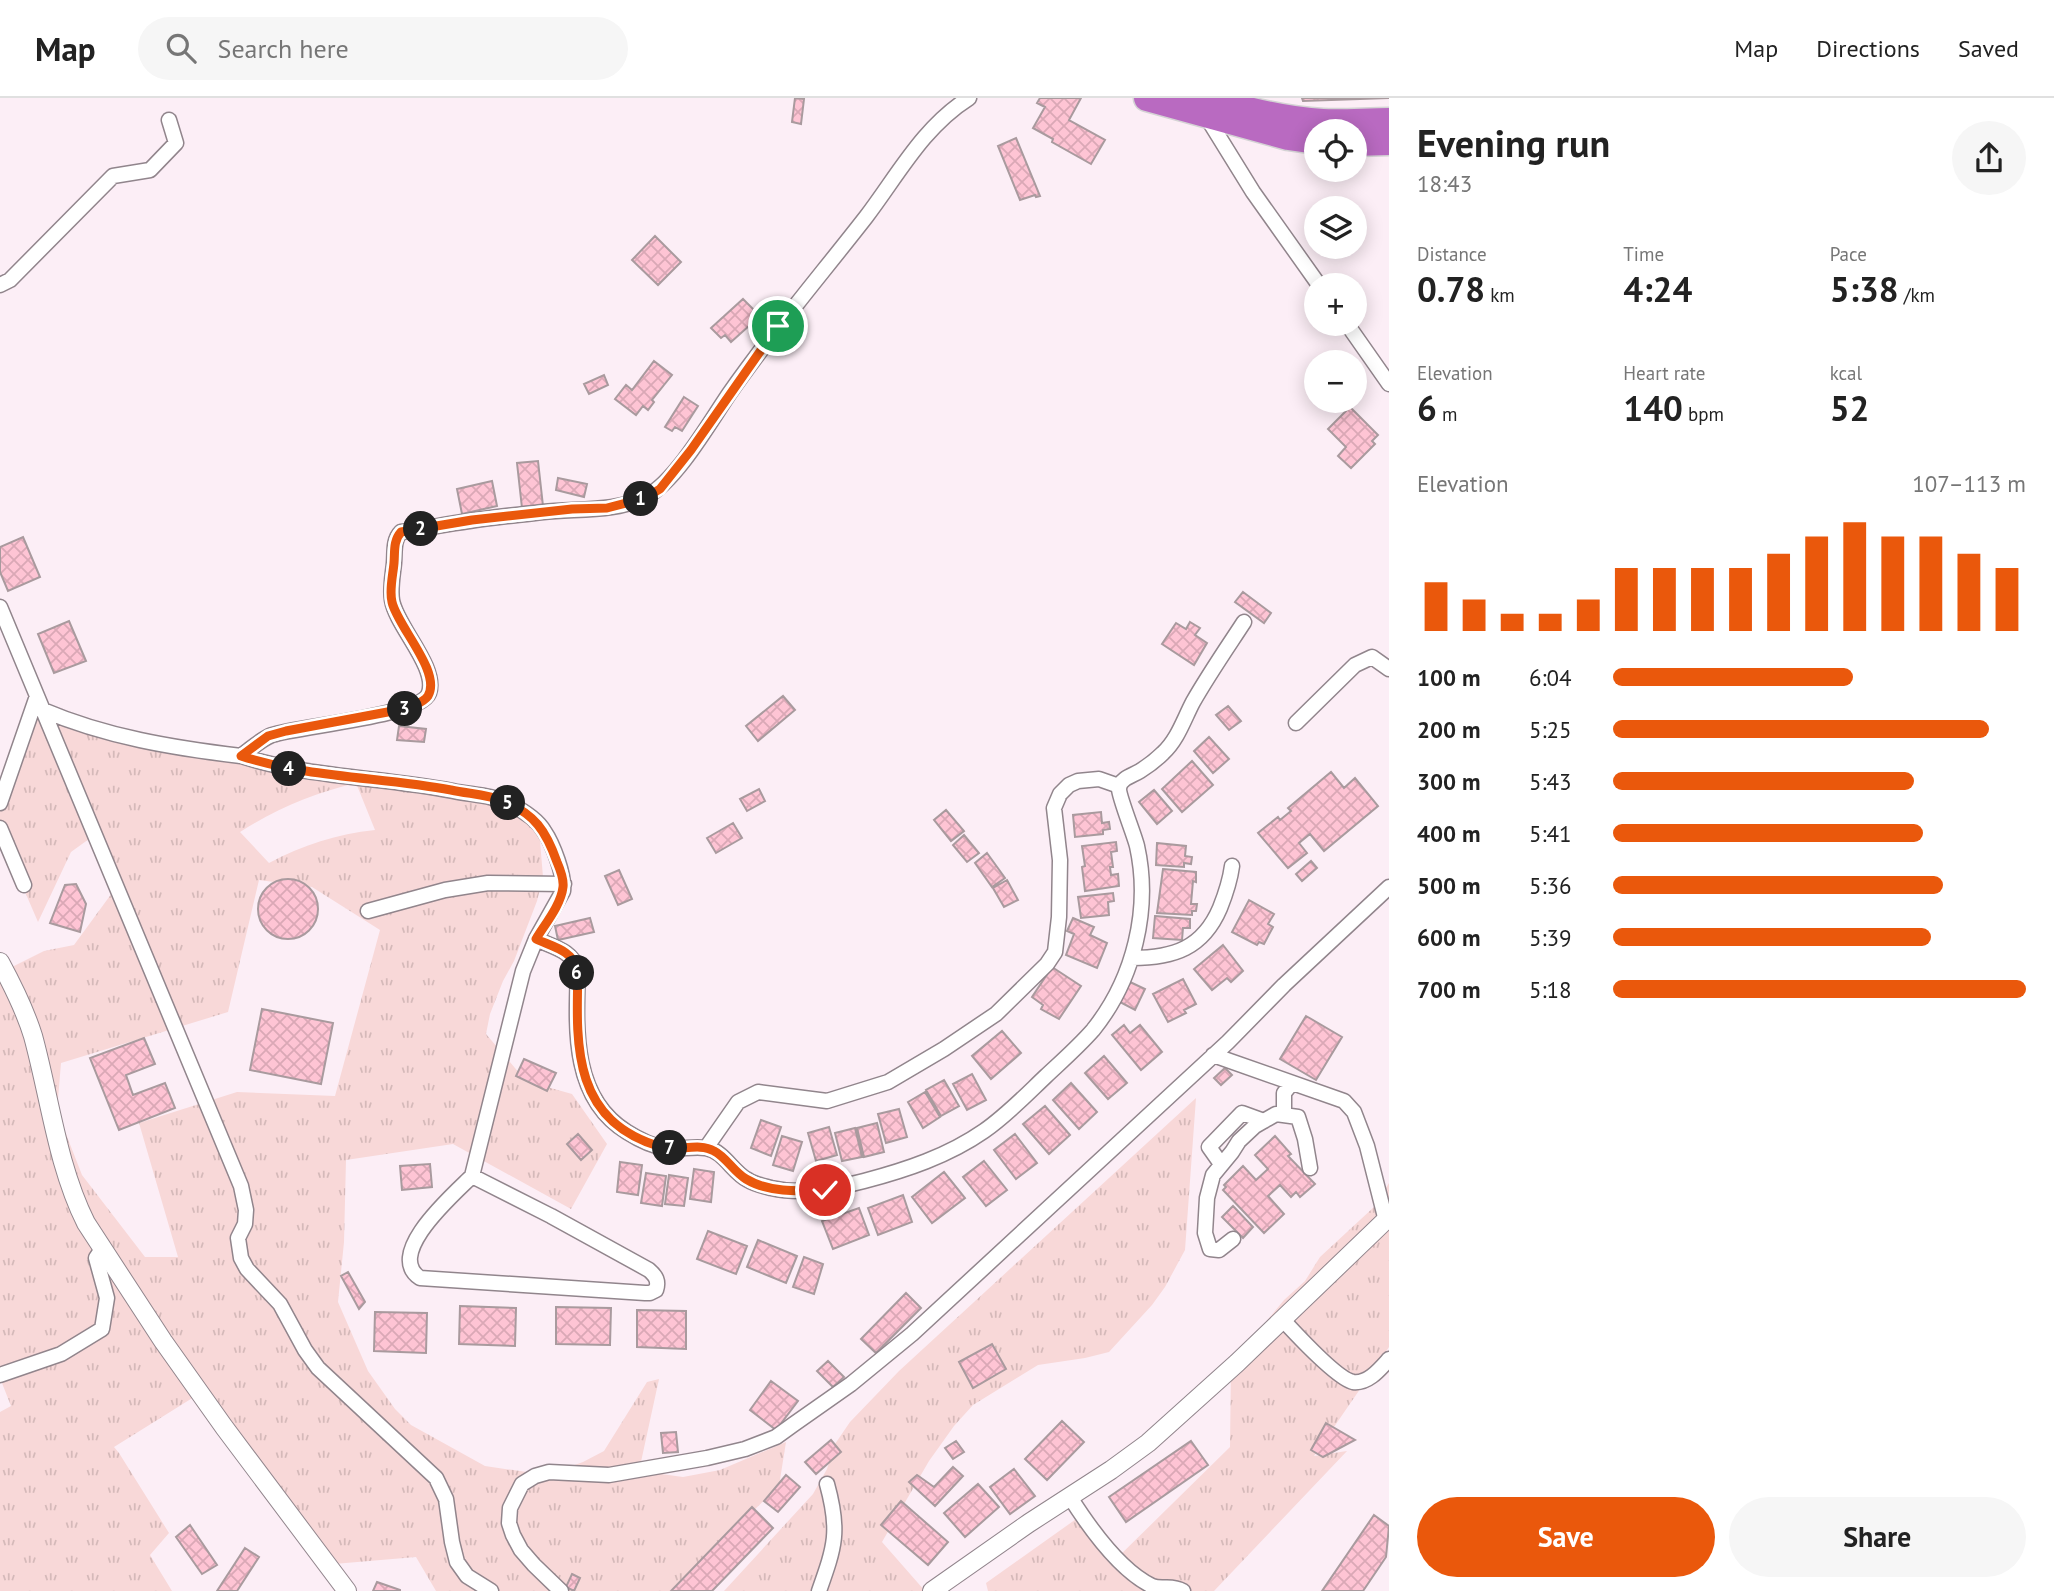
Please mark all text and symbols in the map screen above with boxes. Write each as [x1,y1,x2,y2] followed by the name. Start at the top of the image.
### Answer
[138,17,628,80] search box
[35,27,96,70] text: Map
[162,29,200,67] icon: search
[218,32,349,65] text: Search here
[1734,33,1778,64] text: Map
[1816,33,1920,64] text: Directions
[1958,33,2019,64] text: Saved
[1417,118,1610,167] text: Evening run
[1304,119,1367,413] map controls
[1304,119,1367,182] button: locate
[1952,121,2026,195] button: share
[1417,169,1472,198] text: 18:43
[1304,196,1367,259] button: layers
[1417,242,1487,266] text: Distance
[1623,242,1664,266] text: Time
[1830,242,1867,266] text: Pace
[1417,266,1485,312] text: 0.78
[1623,266,1692,312] text: 4:24
[1830,266,1899,312] text: 5:38
[1304,273,1367,336] button: +
[1485,283,1515,307] text: km
[1899,283,1935,307] text: /km
[748,296,808,356] pin
[759,307,797,345] icon: arrive
[1304,350,1367,413] button: −
[1417,361,1493,385] text: Elevation
[1623,361,1705,385] text: Heart rate
[1830,361,1862,385] text: kcal
[1417,385,1437,431] text: 6
[1623,385,1683,431] text: 140
[1830,385,1869,431] text: 52
[1437,402,1457,426] text: m
[1683,402,1724,426] text: bpm
[1417,469,1509,498] text: Elevation
[1912,469,2026,498] text: 107–113 m
[624,482,658,516] pin: 1
[635,486,646,510] text: 1
[404,512,438,546] pin: 2
[415,516,426,540] text: 2
[1417,663,1480,692] text: 100 m
[1529,663,1572,692] text: 6:04
[388,692,422,726] pin: 3
[399,696,410,720] text: 3
[1417,715,1480,744] text: 200 m
[1529,715,1572,744] text: 5:25
[272,752,306,786] pin: 4
[283,756,294,780] text: 4
[1417,767,1480,796] text: 300 m
[1529,767,1572,796] text: 5:43
[490,786,526,820] pin: 5
[502,790,513,814] text: 5
[1417,819,1480,848] text: 400 m
[1529,819,1572,848] text: 5:41
[1417,871,1480,900] text: 500 m
[1529,871,1572,900] text: 5:36
[1417,923,1480,952] text: 600 m
[1529,923,1572,952] text: 5:39
[560,956,594,990] pin: 6
[571,960,582,984] text: 6
[1417,975,1480,1004] text: 700 m
[1529,975,1572,1004] text: 5:18
[652,1130,688,1166] pin: 7
[664,1135,675,1159] text: 7
[795,1160,855,1220] pin
[806,1171,844,1209] icon: check
[1417,1497,1715,1577] button: Save
[1729,1497,2026,1577] button: Share

